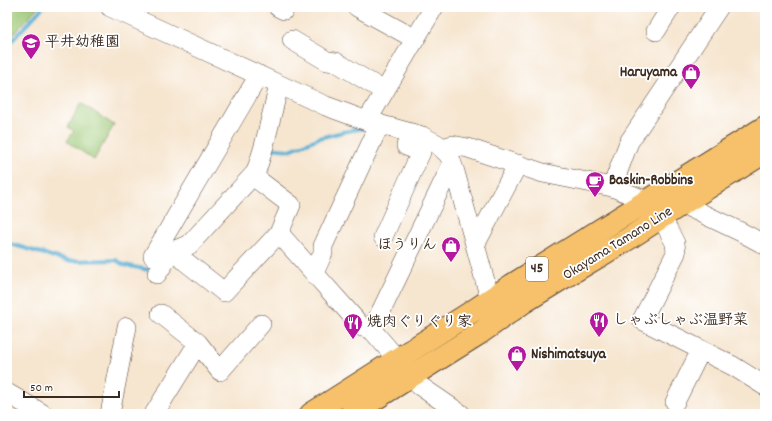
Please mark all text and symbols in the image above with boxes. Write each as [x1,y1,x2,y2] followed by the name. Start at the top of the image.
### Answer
[20,32,42,60] school or university icon: 平井幼稚園
[45,32,120,54] place label: 平井幼稚園
[620,62,678,84] place label: Haruyama
[680,62,702,90] shop icon: Haruyama
[584,170,606,198] cafe icon: Baskin-Robbins
[609,170,693,192] place label: Baskin-Robbins
[559,201,677,287] street label: Okayama Tamano Line
[377,235,437,257] place label: ほうりん
[440,235,462,263] shop icon: ほうりん
[526,257,548,281] road number: 45
[588,310,610,338] restaurant icon: しゃぶしゃぶ温野菜
[613,310,748,332] place label: しゃぶしゃぶ温野菜
[342,312,364,340] restaurant icon: 焼肉ぐりぐり家
[367,312,472,334] place label: 焼肉ぐりぐり家
[506,344,528,372] shop icon: Nishimatsuya
[531,344,607,366] place label: Nishimatsuya
[24,373,119,399] scale bar
[30,380,53,397] text: 50 m

